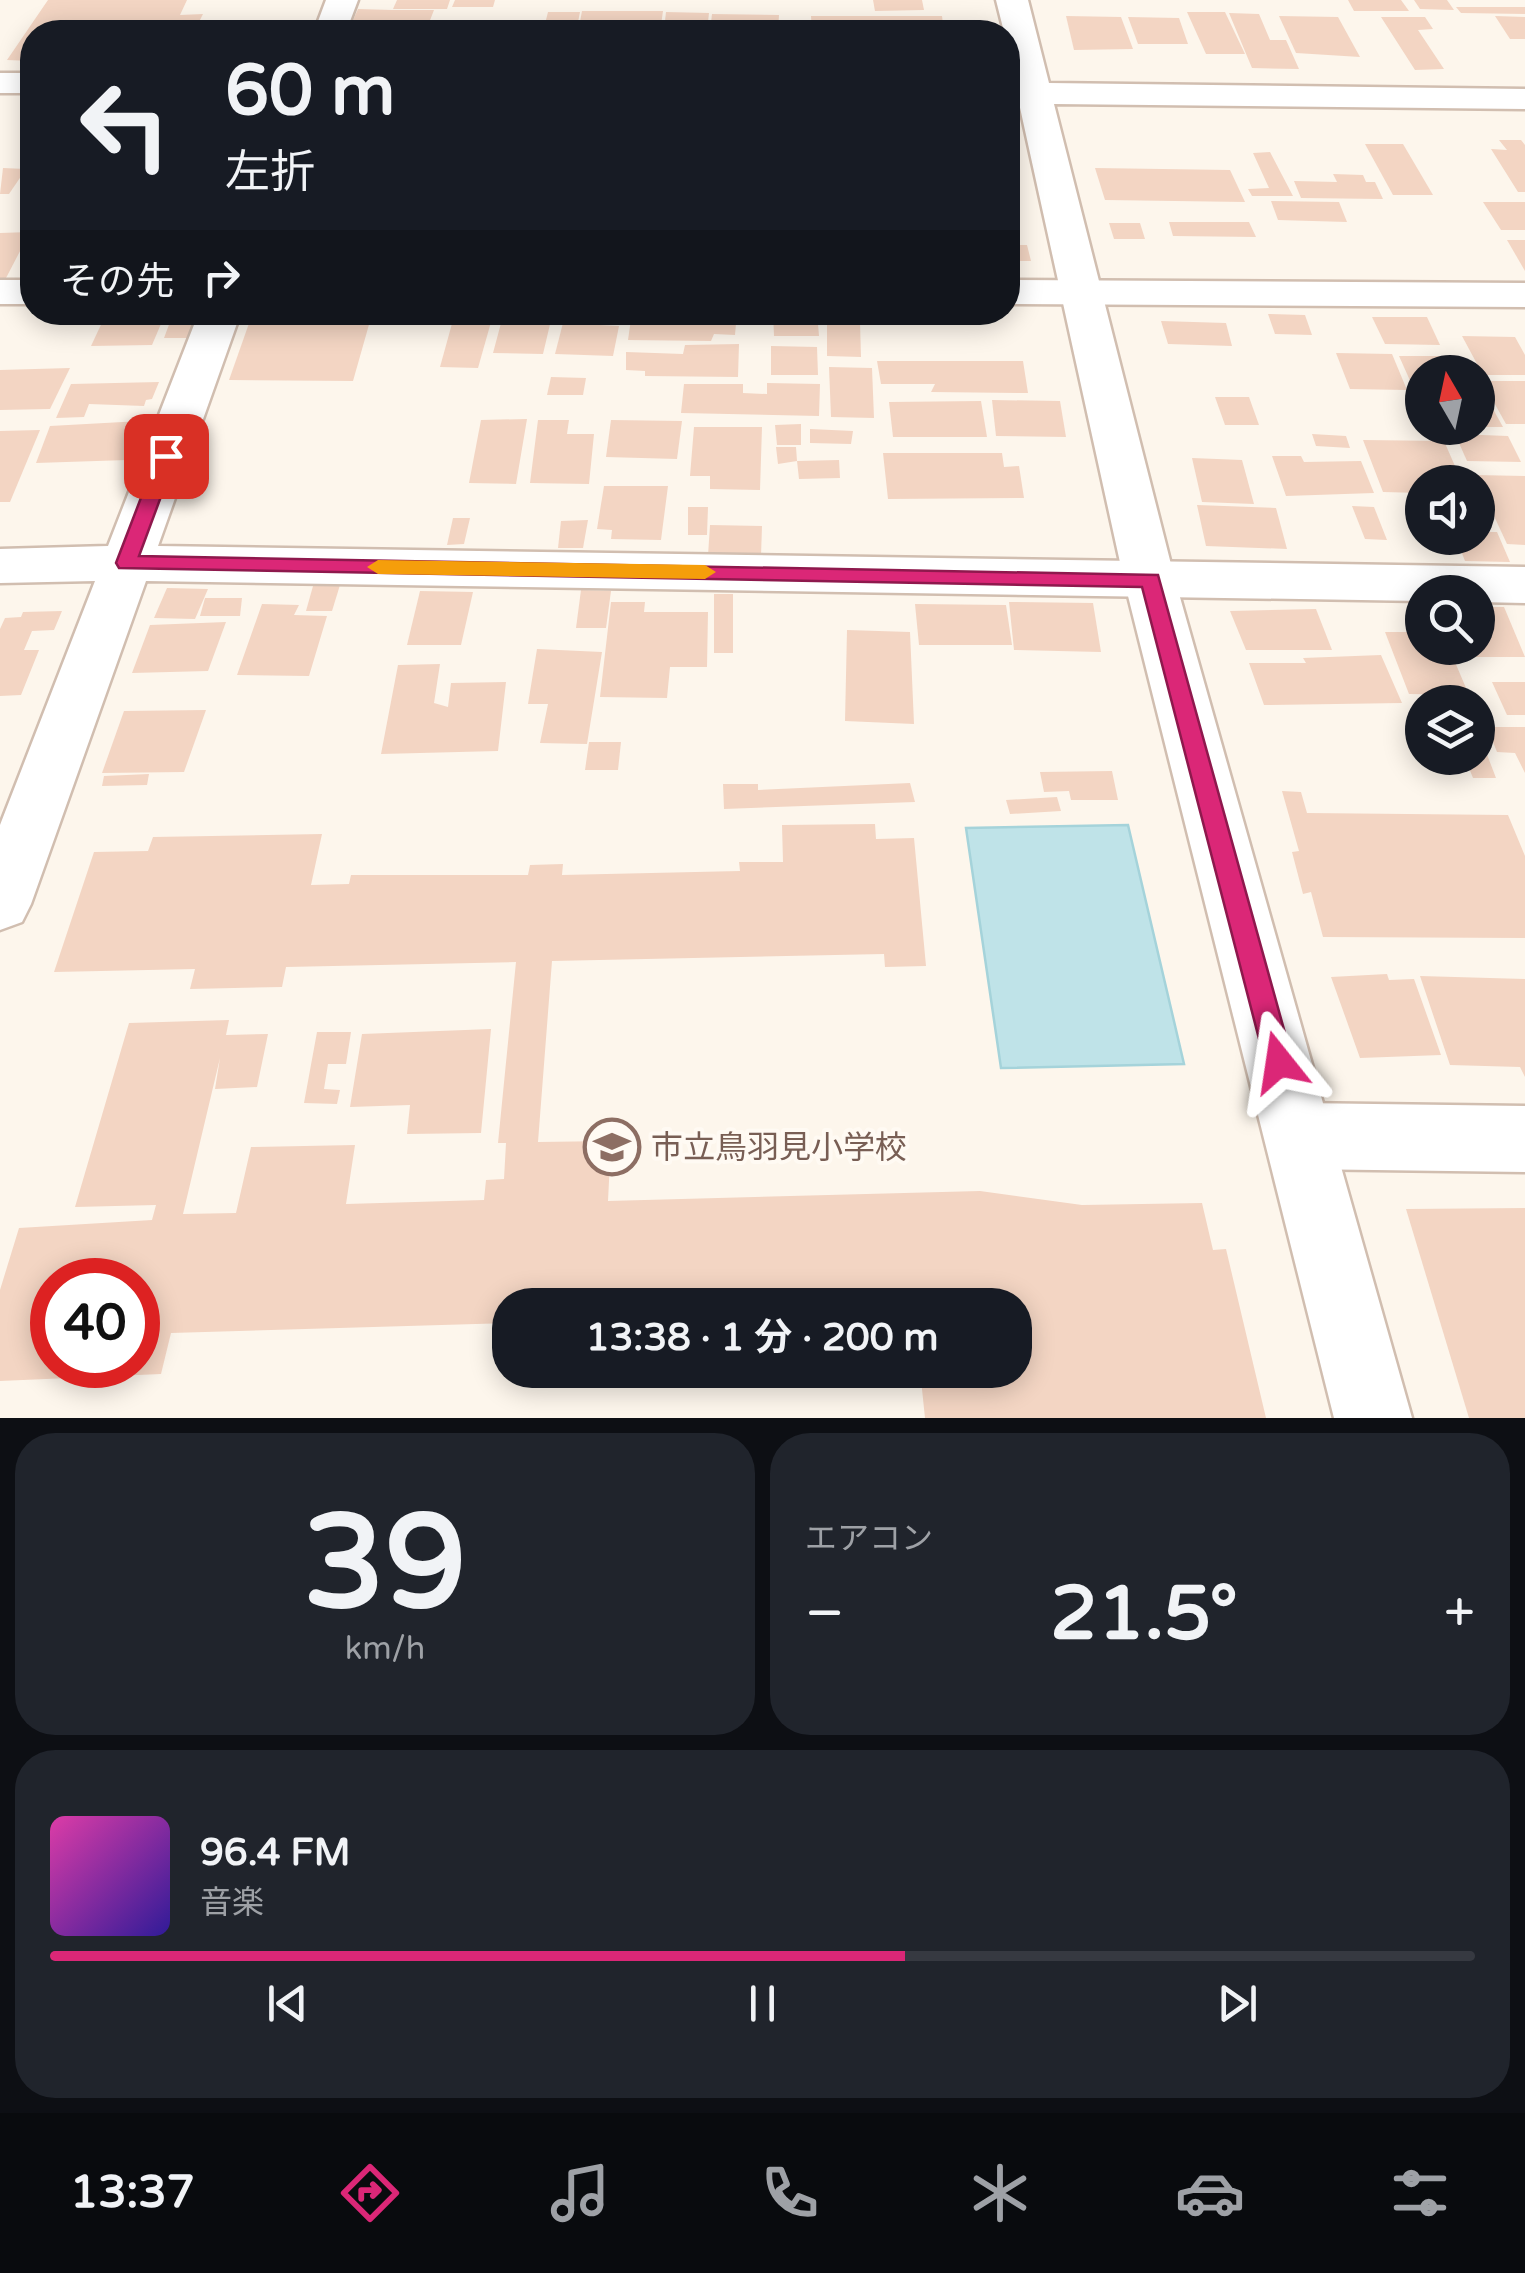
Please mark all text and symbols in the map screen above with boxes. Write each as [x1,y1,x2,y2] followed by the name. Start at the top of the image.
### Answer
[225,50,395,134] text: 60 m
[60,60,190,190] icon: left
[225,146,315,200] text: 左折
[194,250,249,305] icon: right
[60,259,174,305] text: その先
[1405,355,1495,445] north arrow
[1405,355,1495,775] map controls
[124,414,209,499] pin
[139,429,194,484] icon: arrive
[1405,465,1495,555] button: sound
[1405,575,1495,665] button: search
[1405,685,1495,775] button: layers
[1227,1010,1331,1114] position arrow
[582,1117,642,1177] school or university icon: 市立鳥羽見小学校
[651,1129,907,1167] place label: 市立鳥羽見小学校
[30,1258,160,1388] speed limit sign: 40
[586,1315,938,1361] text: 13:38 · 1 分 · 200 m
[303,1487,467,1643] text: 39
[805,1520,933,1558] text: エアコン
[1050,1569,1238,1659] text: 21.5°
[805,1581,844,1647] text: −
[1444,1581,1475,1647] text: +
[345,1630,425,1668] text: km/h
[200,1830,350,1876] text: 96.4 FM
[200,1884,264,1922] text: 音楽
[260,1976,315,2031] icon: previous
[735,1976,790,2031] icon: pause
[1210,1976,1265,2031] icon: next
[335,2158,405,2228] icon: directions
[545,2158,615,2228] icon: music
[755,2158,825,2228] icon: phone
[965,2158,1035,2228] icon: climate
[1175,2158,1245,2228] icon: car
[1385,2158,1455,2228] icon: filters
[70,2166,195,2220] text: 13:37

